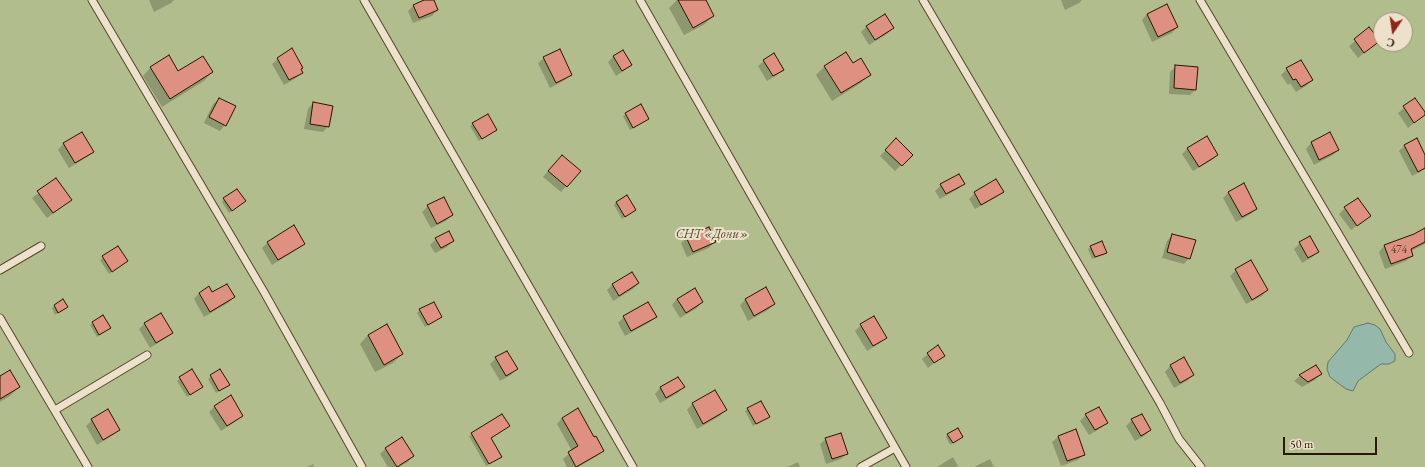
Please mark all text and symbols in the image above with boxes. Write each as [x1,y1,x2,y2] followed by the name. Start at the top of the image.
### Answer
[1373,12,1413,52] north arrow
[1385,35,1396,50] text: С
[676,226,748,242] park label: СНТ «Дони»
[1391,243,1407,257] house number: 474
[1285,429,1379,455] scale bar
[1290,436,1313,452] text: 50 m

